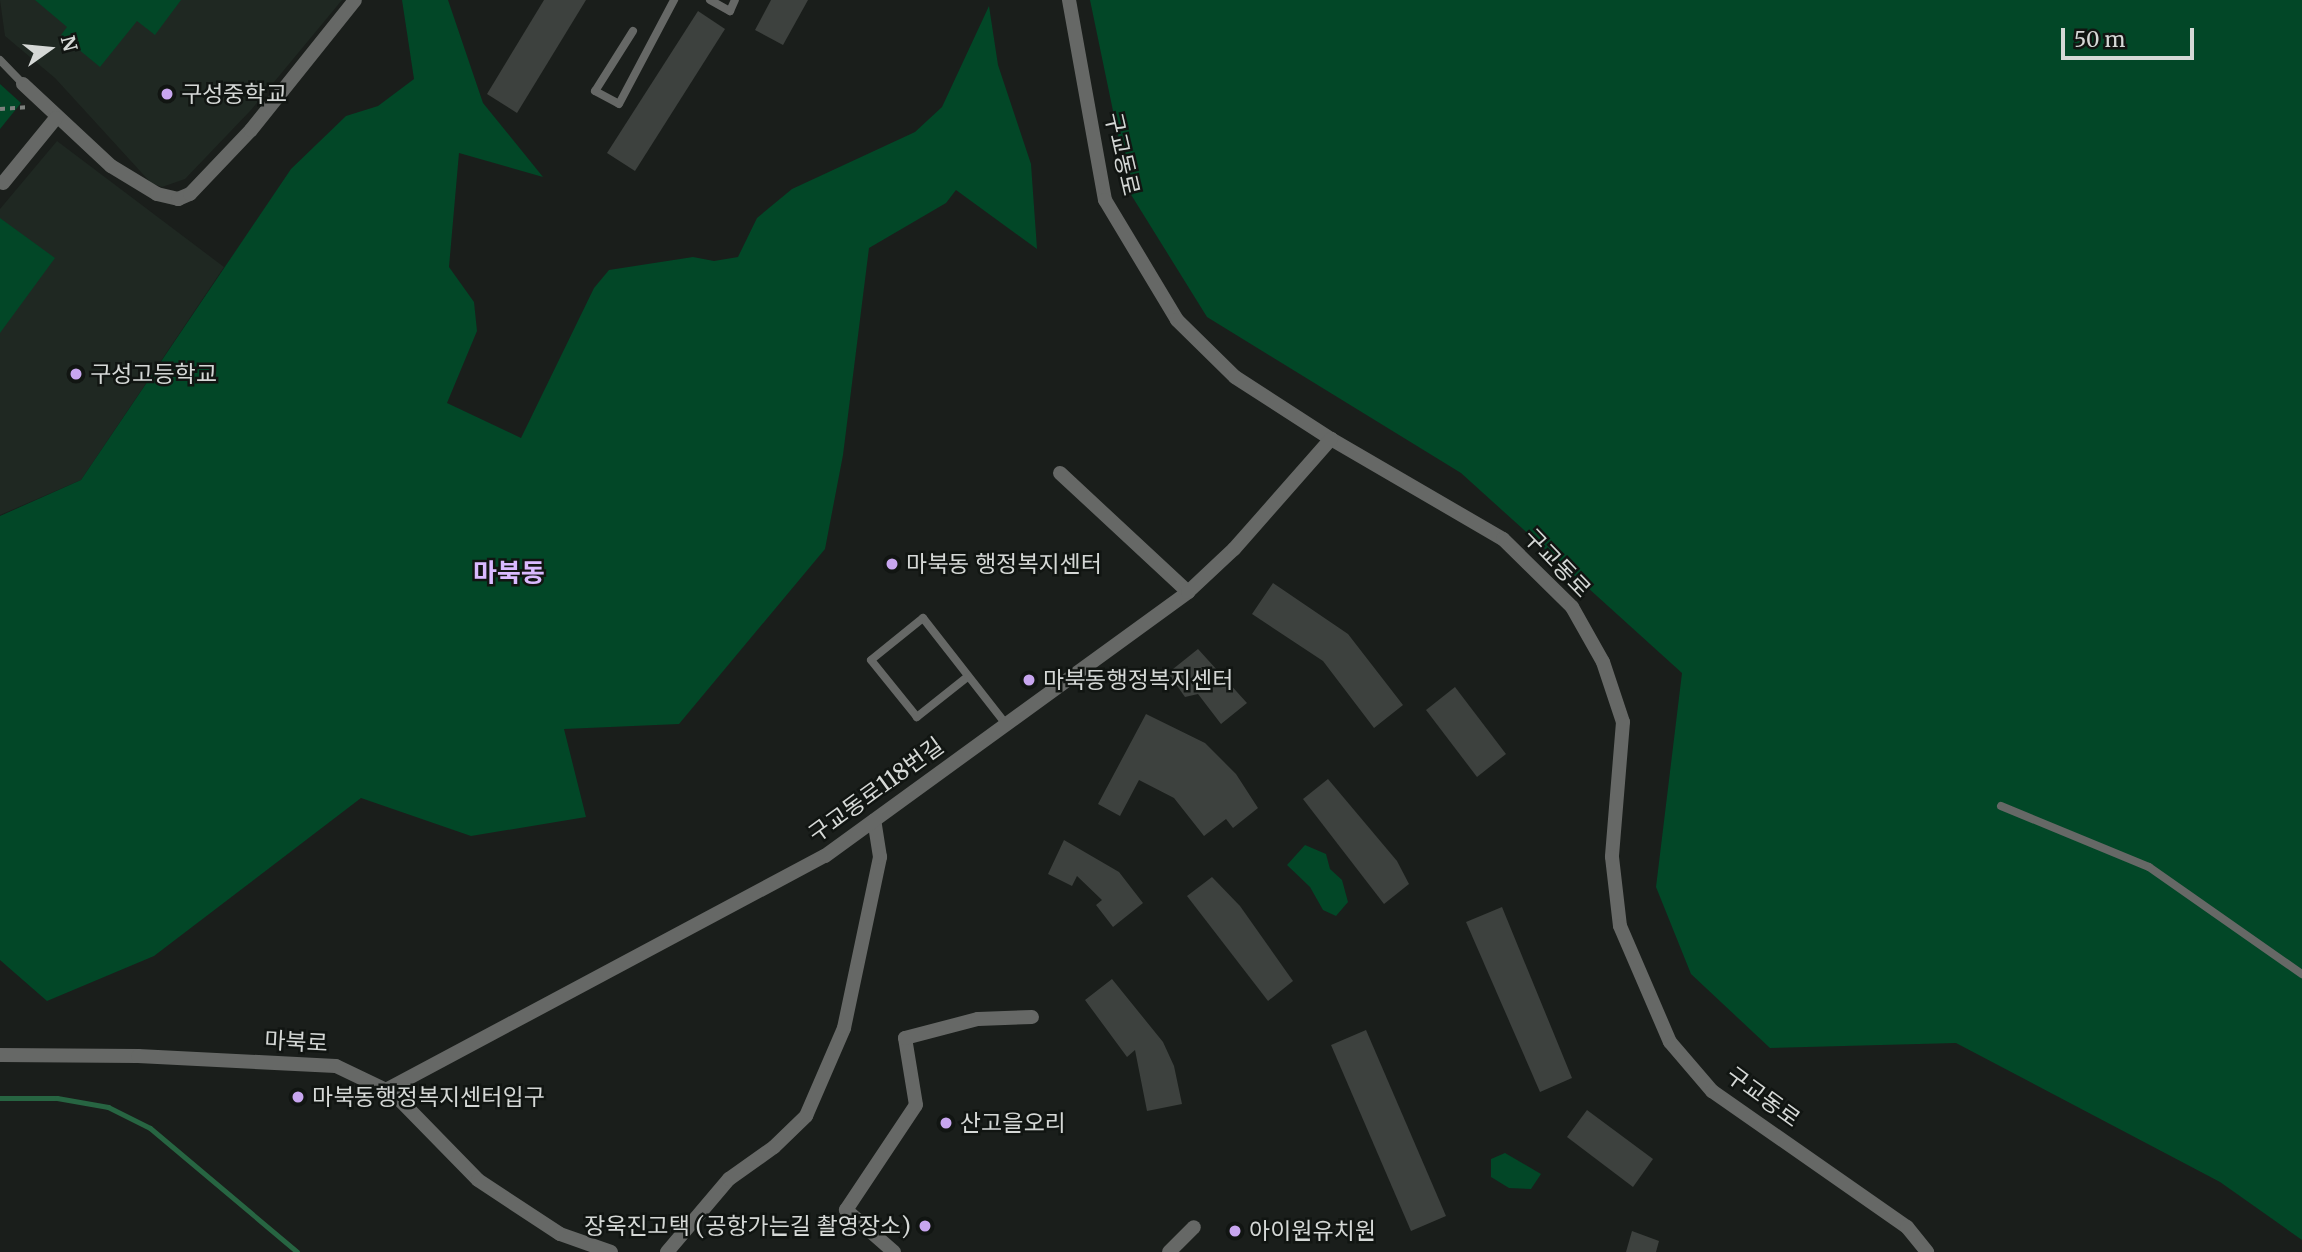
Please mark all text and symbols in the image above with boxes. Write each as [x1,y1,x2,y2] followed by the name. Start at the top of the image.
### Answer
[14,14,84,84] north arrow
[2064,14,2197,58] scale bar
[2074,26,2125,53] text: 50 m
[56,33,83,54] text: N
[181,80,287,108] place label: 구성중학교
[159,86,175,102] marker: 구성중학교
[1099,110,1145,198] street label: 구교동로
[90,360,217,388] place label: 구성고등학교
[68,366,84,382] marker: 구성고등학교
[1518,523,1596,603] street label: 구교동로
[906,550,1102,578] place label: 마북동 행정복지센터
[884,556,900,572] marker: 마북동 행정복지센터
[473,557,545,589] district label: 마북동
[1043,666,1233,694] place label: 마북동행정복지센터
[1021,672,1037,688] marker: 마북동행정복지센터
[803,732,949,848] street label: 구교동로118번길
[264,1027,328,1057] street label: 마북로
[1721,1061,1805,1133] street label: 구교동로
[312,1083,545,1111] place label: 마북동행정복지센터입구
[290,1089,306,1105] marker: 마북동행정복지센터입구
[960,1109,1066,1137] place label: 산고을오리
[938,1115,954,1131] marker: 산고을오리
[584,1212,911,1240] place label: 장욱진고택 (공항가는길 촬영장소)
[1249,1217,1376,1245] place label: 아이원유치원
[917,1218,933,1234] marker: 장욱진고택 (공항가는길 촬영장소)
[1227,1223,1243,1239] marker: 아이원유치원

